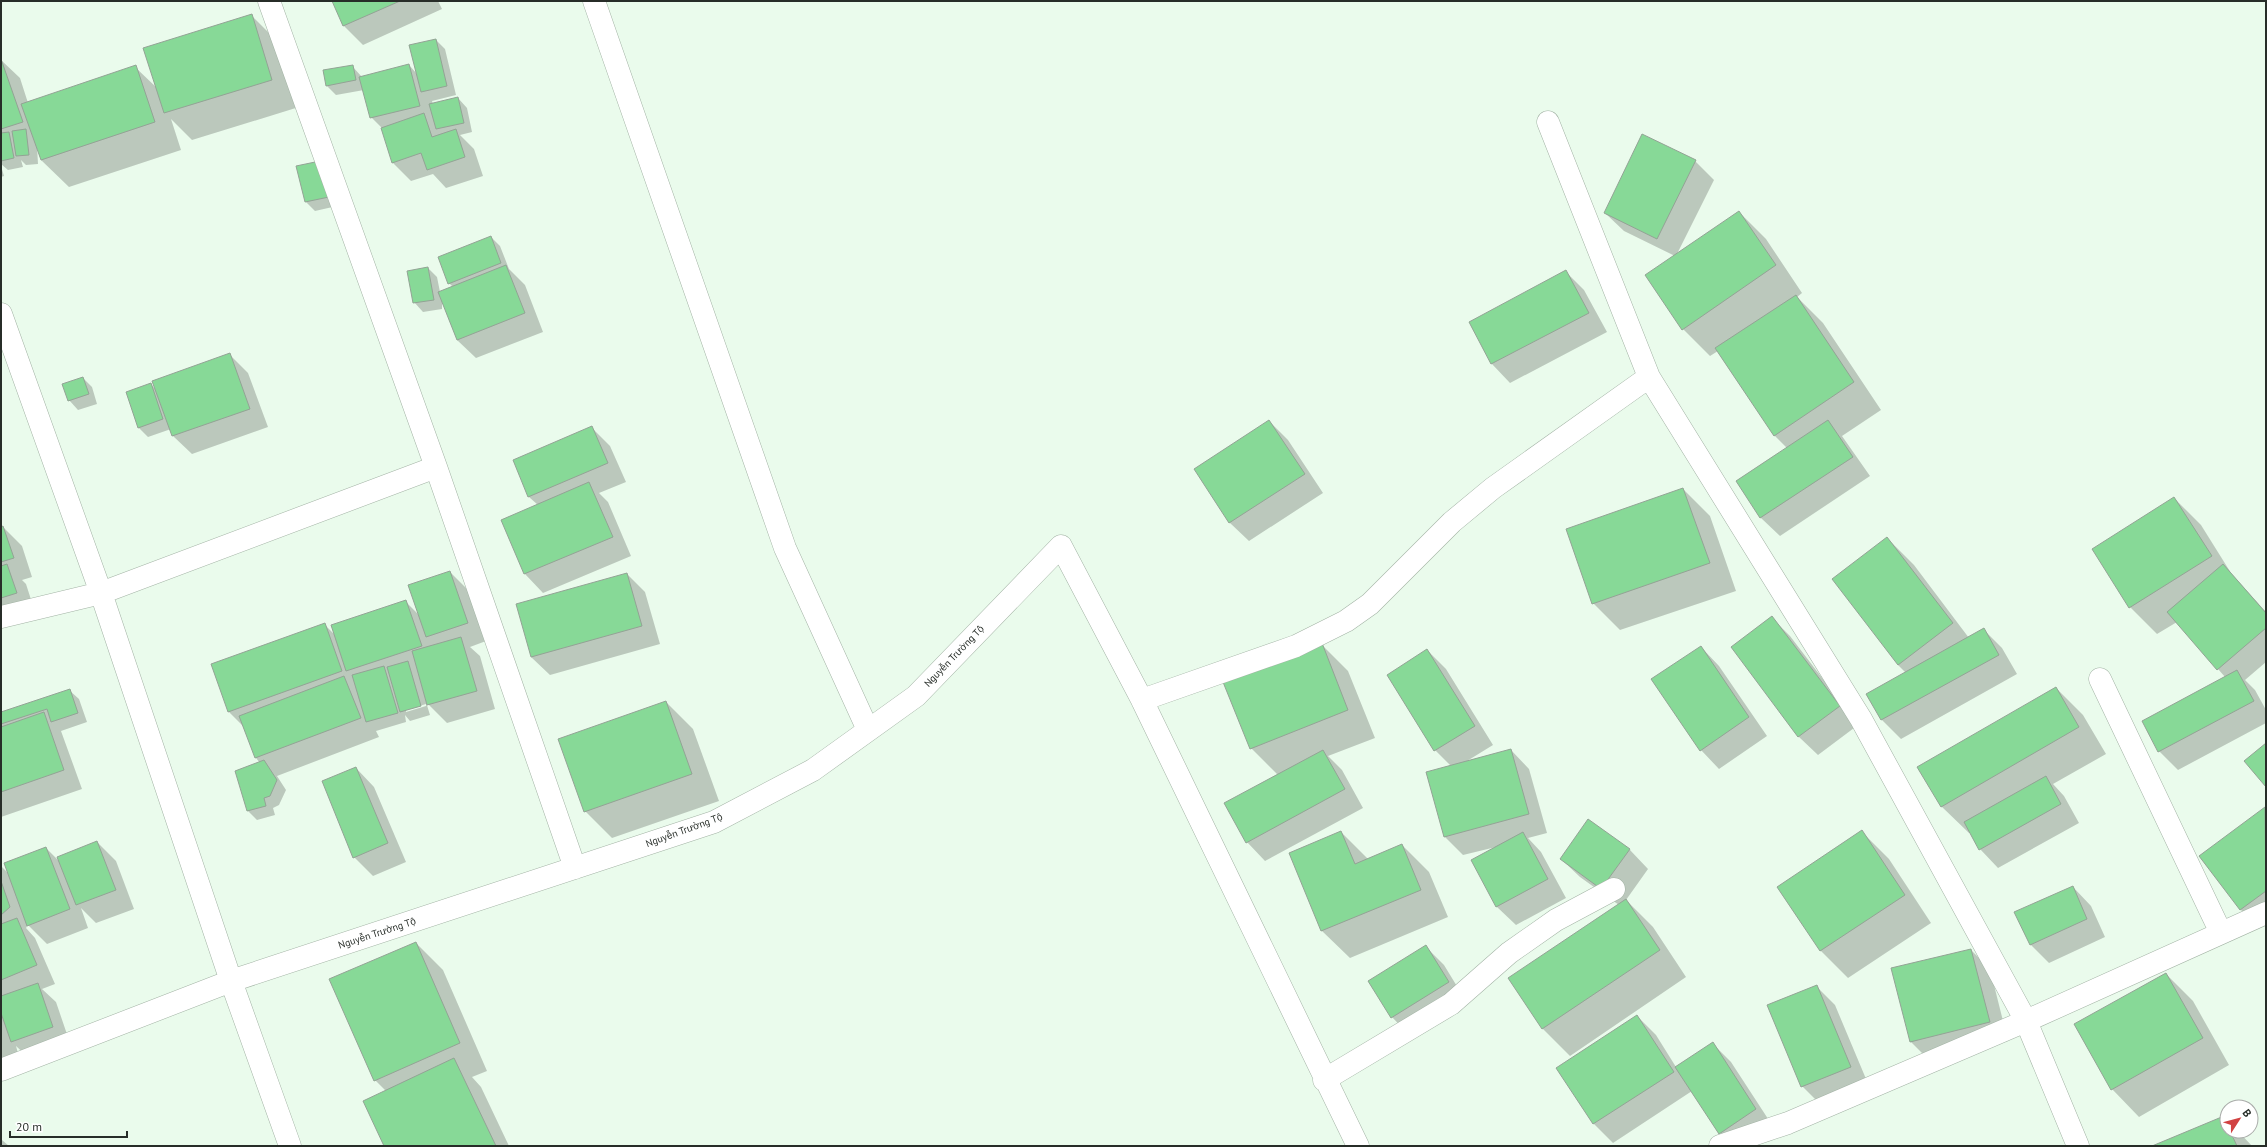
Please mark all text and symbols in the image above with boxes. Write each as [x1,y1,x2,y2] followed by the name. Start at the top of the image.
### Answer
[921,622,987,690] street label: Nguyễn Trường Tộ
[644,810,725,850] street label: Nguyễn Trường Tộ
[336,914,418,952] street label: Nguyễn Trường Tộ
[2219,1099,2259,1139] north arrow
[2240,1106,2255,1120] text: B
[10,1113,127,1139] scale bar
[16,1119,42,1134] text: 20 m

